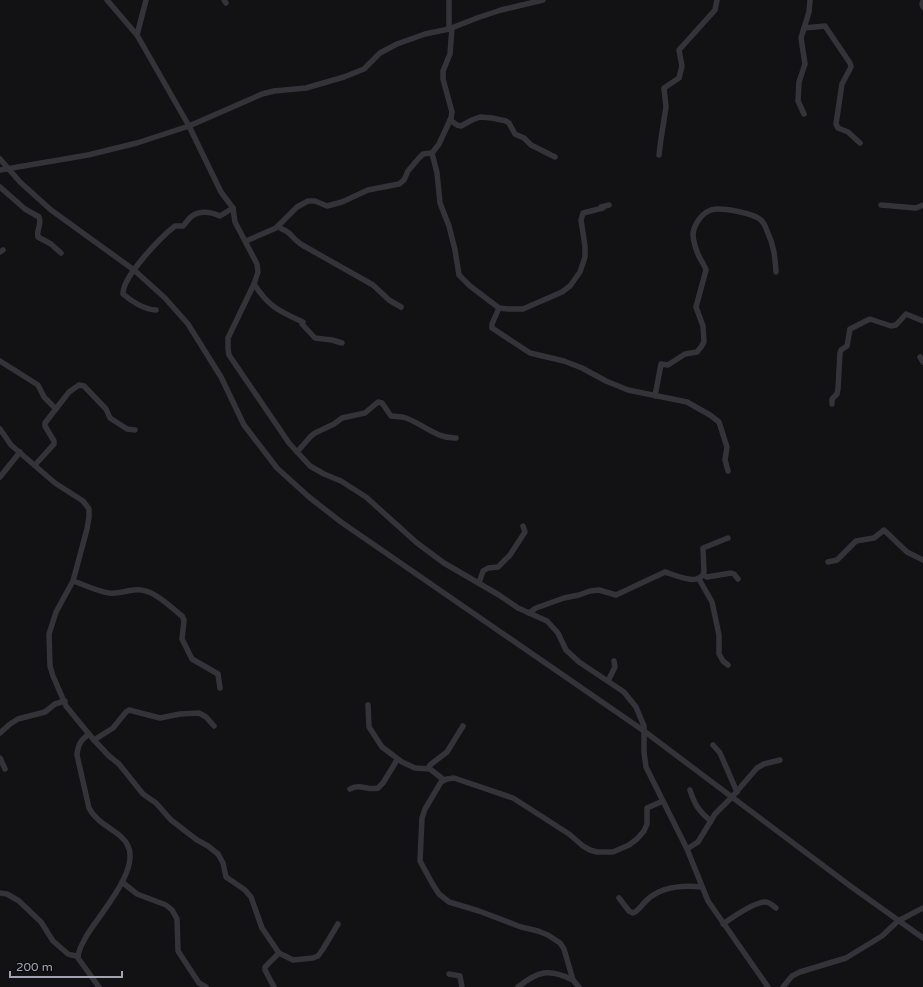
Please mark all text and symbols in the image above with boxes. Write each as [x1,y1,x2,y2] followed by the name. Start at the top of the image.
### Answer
[10,953,122,979] scale bar
[16,960,53,974] text: 200 m

